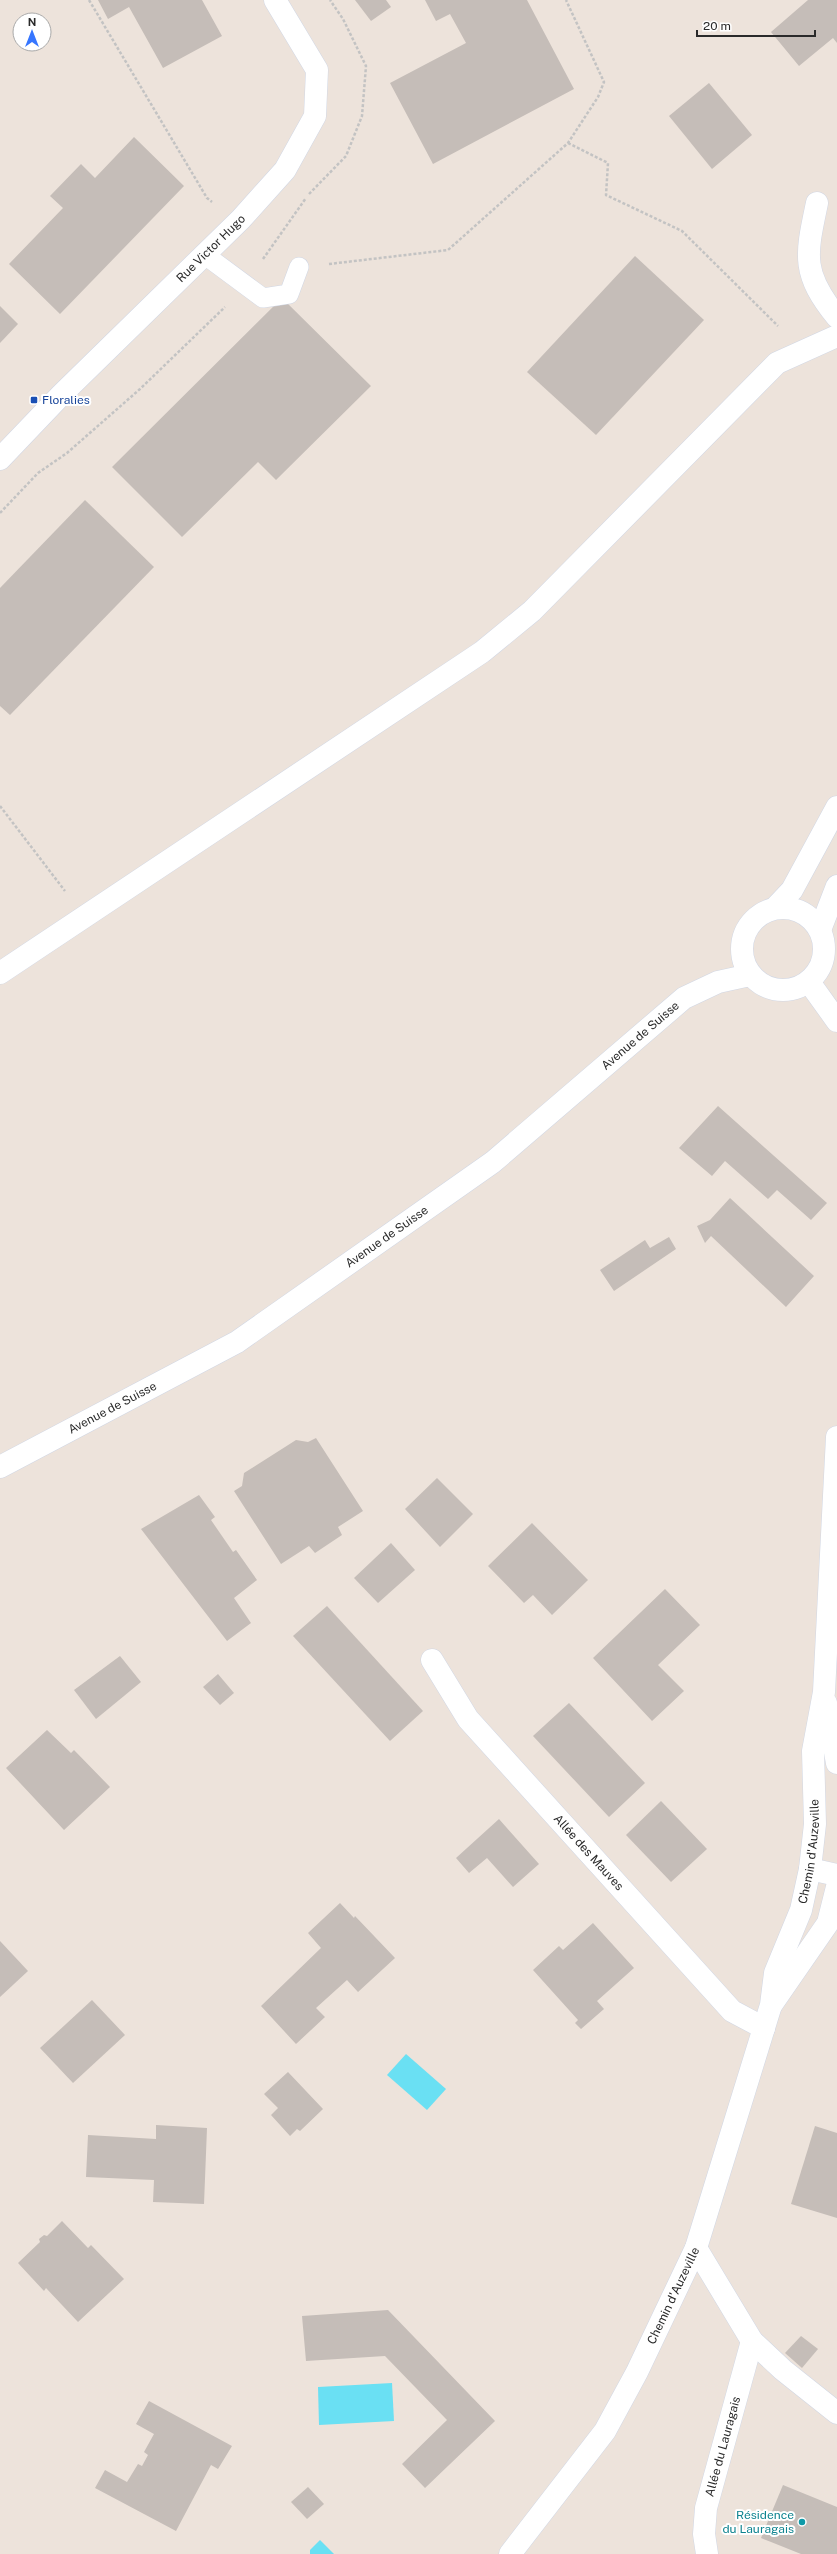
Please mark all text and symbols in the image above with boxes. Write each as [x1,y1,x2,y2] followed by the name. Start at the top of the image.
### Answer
[12,12,52,52] north arrow
[697,12,815,38] scale bar
[28,16,36,28] text: N
[703,19,731,33] text: 20 m
[173,212,248,285] street label: Rue Victor Hugo
[42,393,90,407] place label: Floralies
[29,395,39,405] marker: Floralies
[599,998,682,1073] street label: Avenue de Suisse
[343,1203,431,1271] street label: Avenue de Suisse
[66,1379,159,1437] street label: Avenue de Suisse
[796,1799,822,1905] street label: Chemin d'Auzeville
[551,1812,627,1893] street label: Allée des Mauves
[644,2245,702,2346] street label: Chemin d'Auzeville
[702,2395,743,2498] street label: Allée du Lauragais
[722,2508,794,2536] place label: Résidence du Lauragais
[797,2517,807,2527] marker: Résidence du Lauragais

